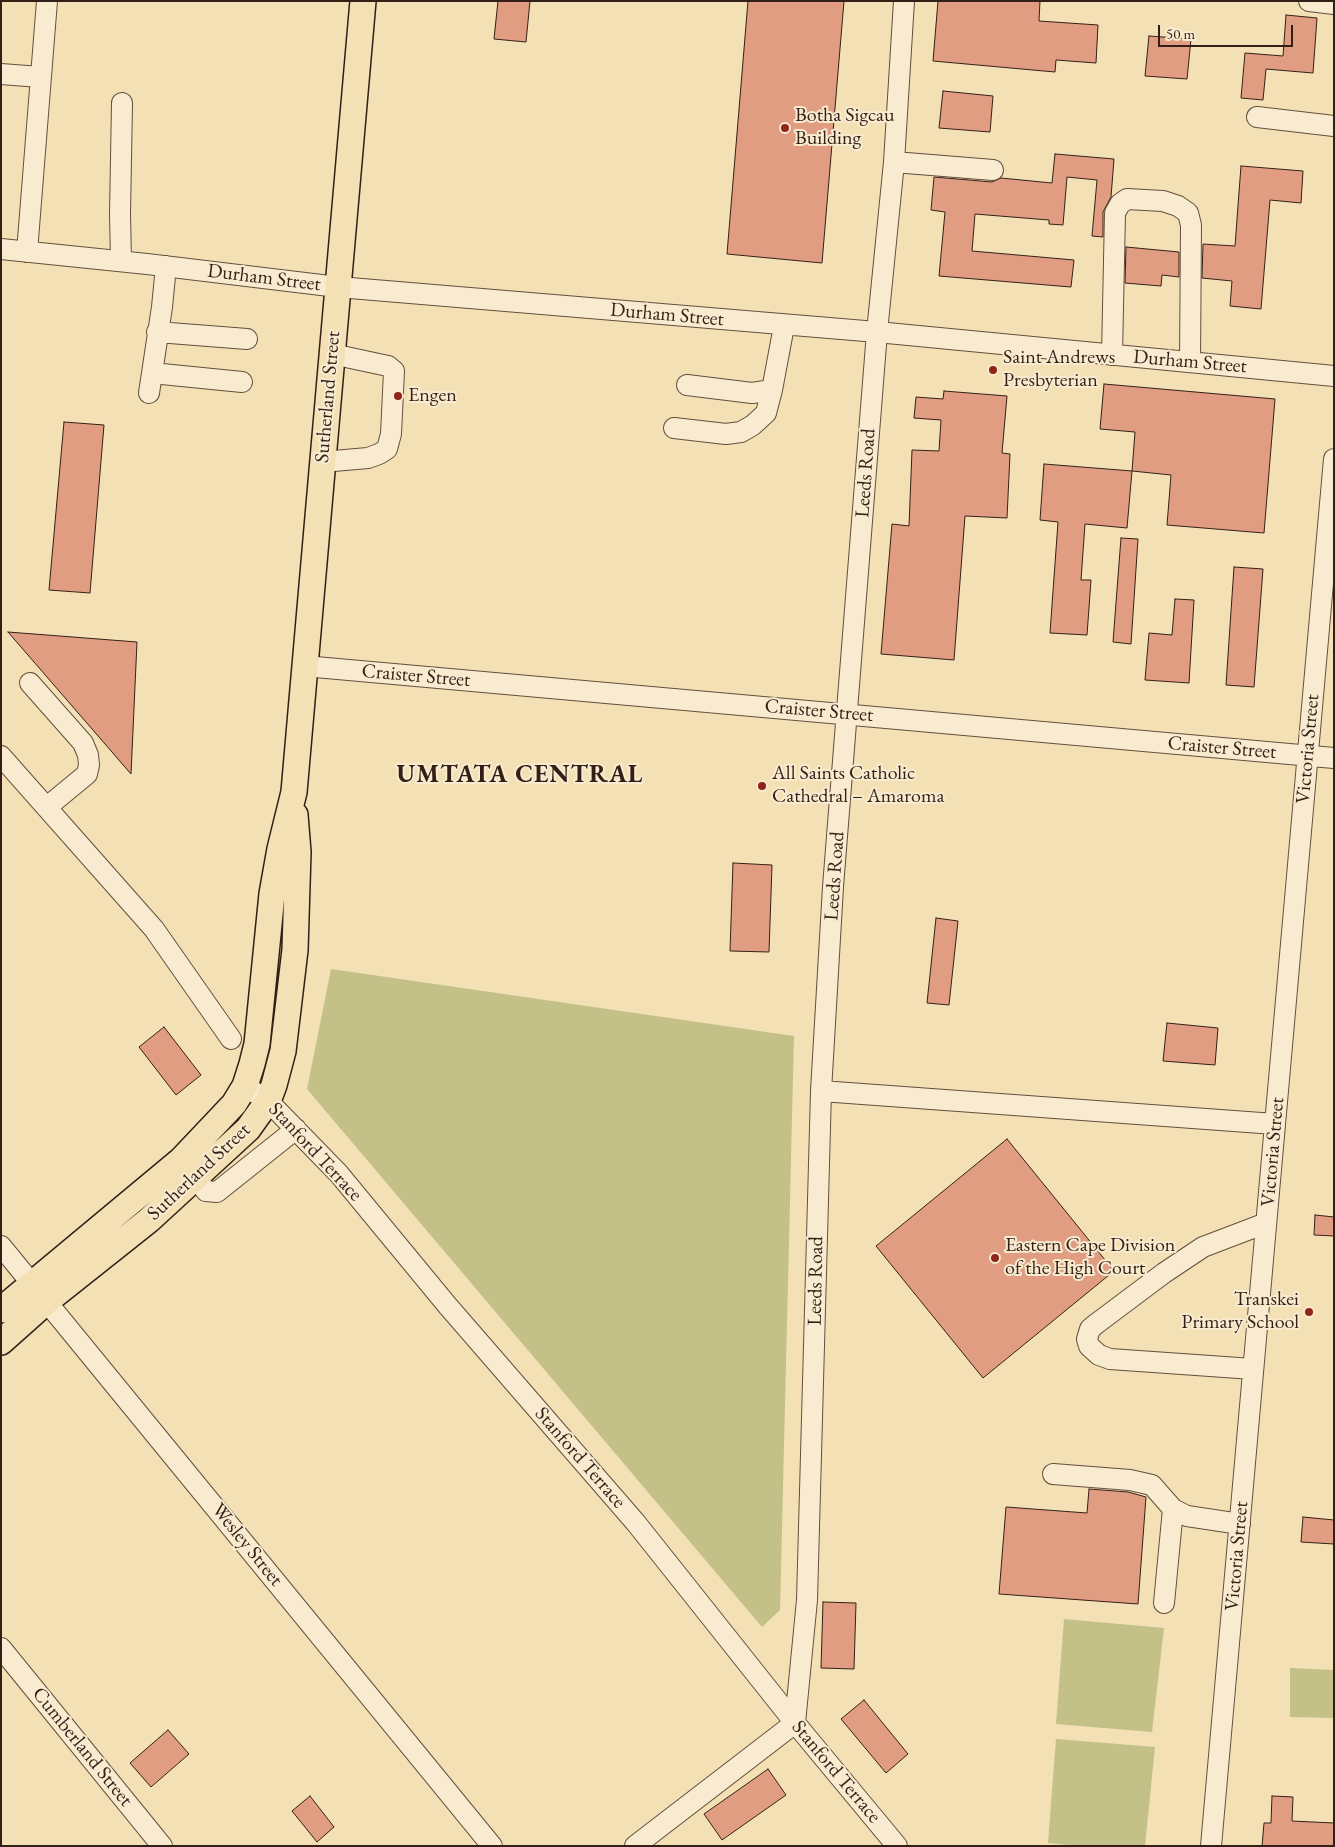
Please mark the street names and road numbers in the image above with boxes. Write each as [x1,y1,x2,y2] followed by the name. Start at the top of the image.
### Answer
[206,259,322,297] street label: Durham Street
[609,298,725,332] street label: Durham Street
[310,330,346,464] street label: Sutherland Street
[1132,345,1248,379] street label: Durham Street
[851,428,881,518] street label: Leeds Road
[361,659,471,693] street label: Craister Street
[1291,693,1325,805] street label: Victoria Street
[764,694,874,728] street label: Craister Street
[1167,731,1277,765] street label: Craister Street
[820,831,850,921] street label: Leeds Road
[1256,1096,1290,1208] street label: Victoria Street
[263,1097,367,1207] street label: Stanford Terrace
[142,1118,256,1226] street label: Sutherland Street
[803,1236,829,1326] street label: Leeds Road
[529,1402,631,1514] street label: Stanford Terrace
[206,1499,288,1591] street label: Wesley Street
[1220,1500,1254,1612] street label: Victoria Street
[27,1683,137,1811] street label: Cumberland Street
[786,1716,886,1828] street label: Stanford Terrace

